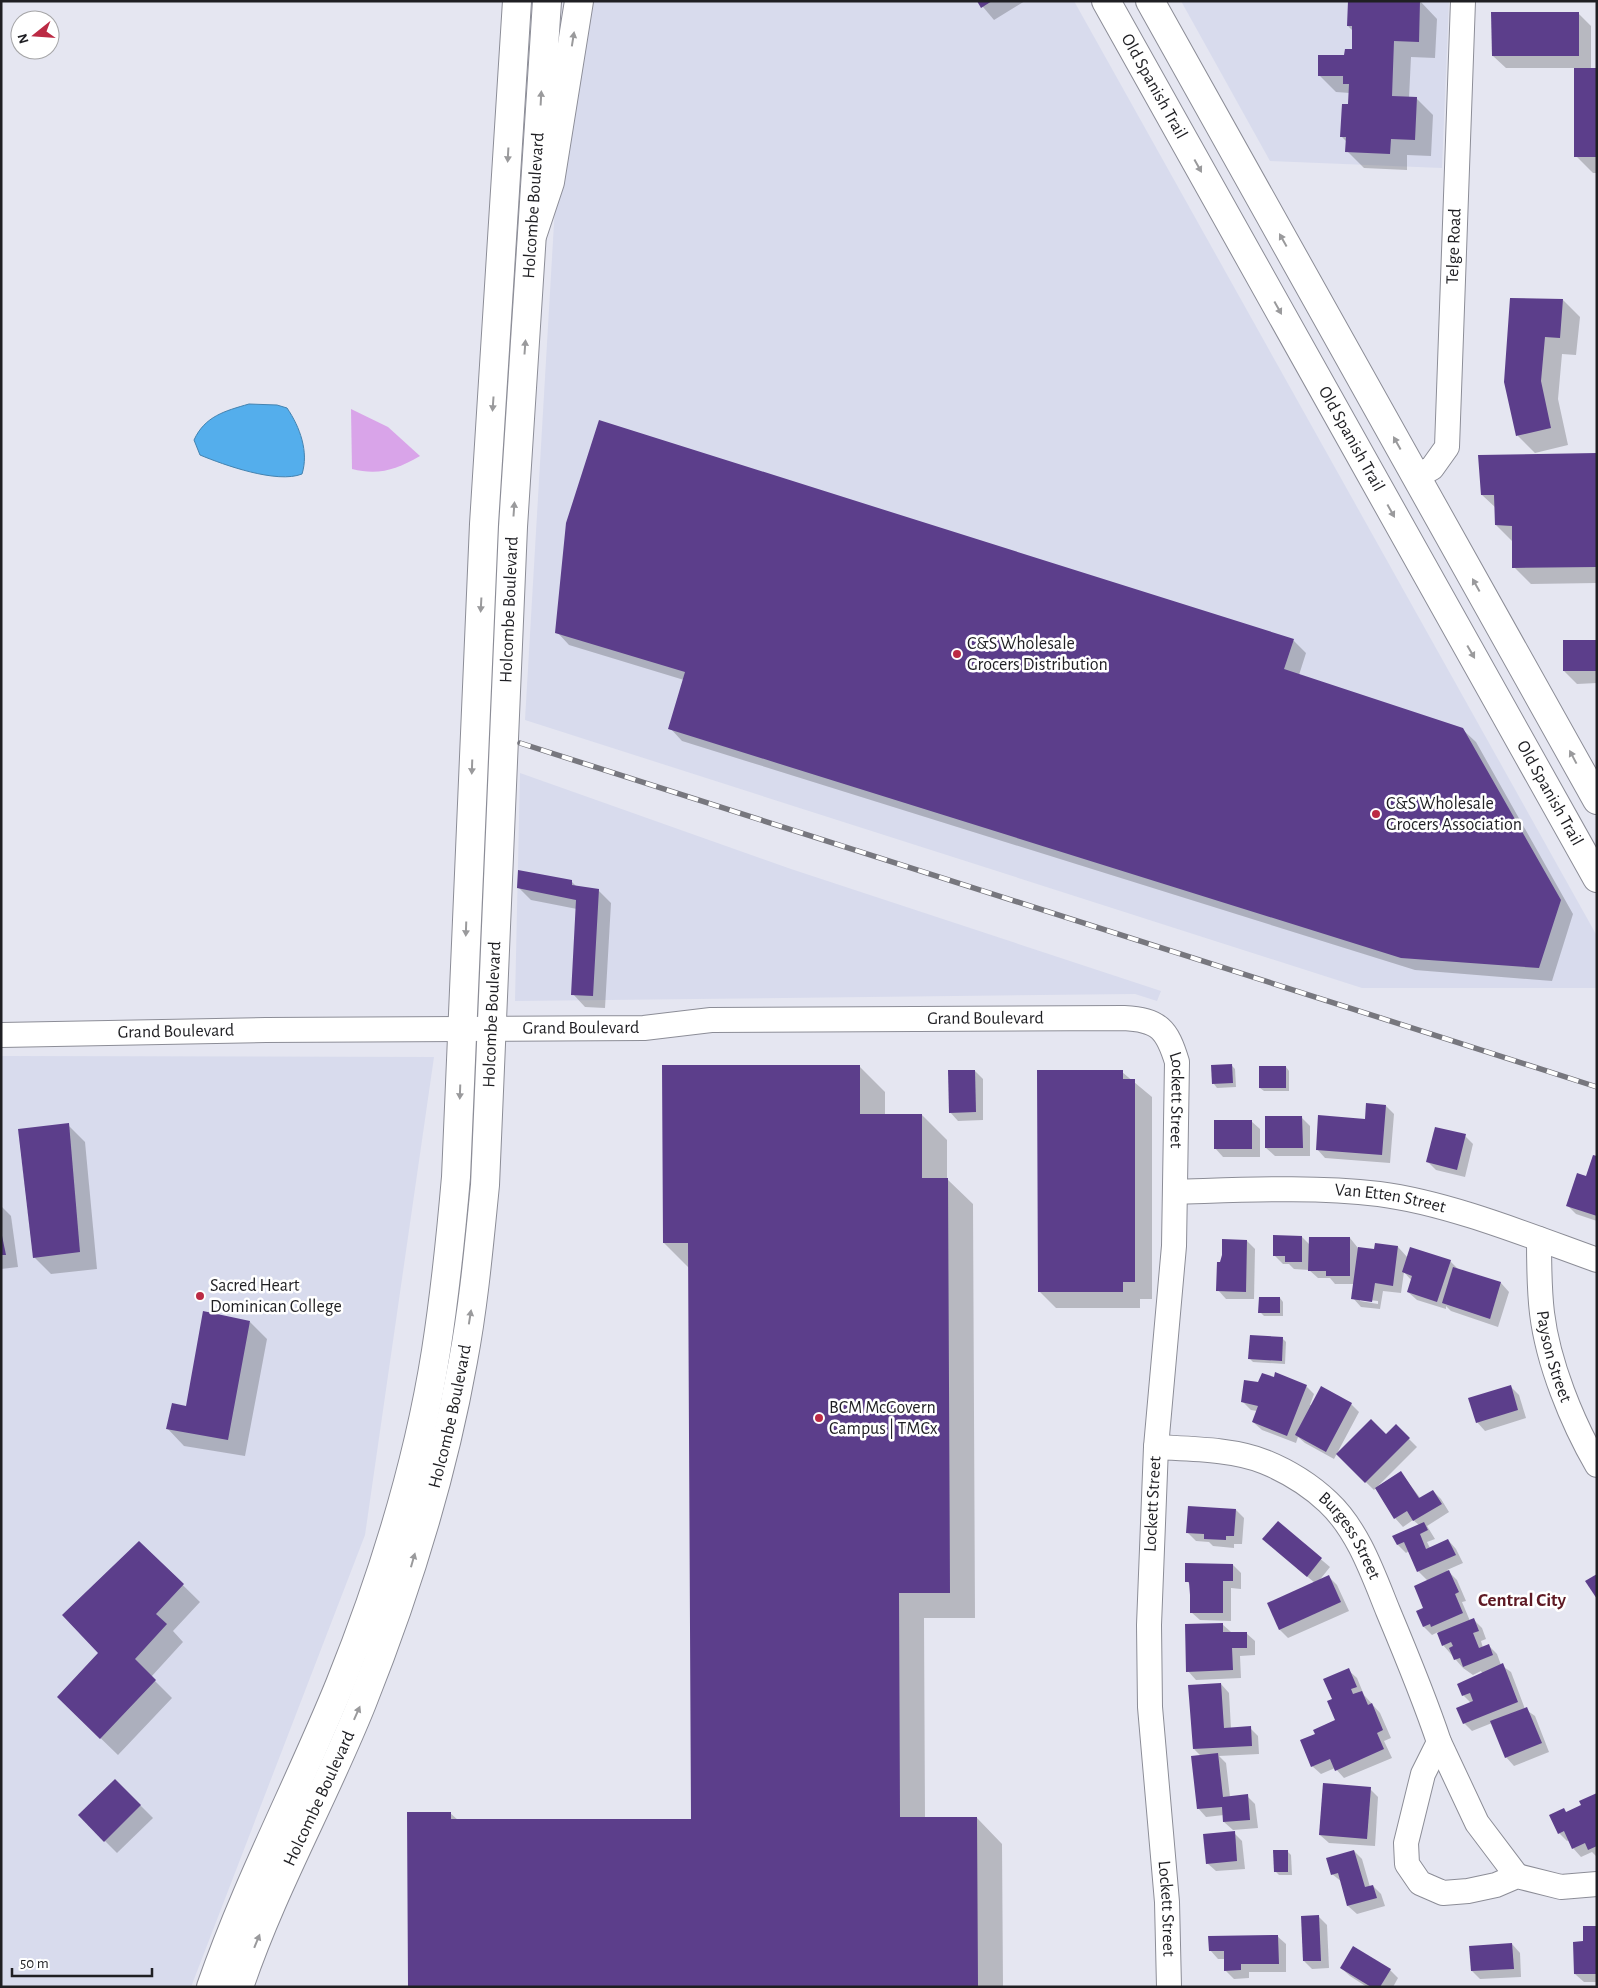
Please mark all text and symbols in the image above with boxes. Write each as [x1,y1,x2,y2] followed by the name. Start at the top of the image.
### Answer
[10,10,60,60] north arrow
[569,30,577,46] one-way arrow
[1117,31,1190,142] street label: Old Spanish Trail
[15,32,32,45] text: N
[537,89,545,105] one-way arrow
[520,132,547,279] street label: Holcombe Boulevard
[504,147,512,163] one-way arrow
[1194,159,1203,173] one-way arrow
[1444,208,1465,285] street label: Telge Road
[1279,233,1287,248] one-way arrow
[1273,301,1282,314] one-way arrow
[522,339,530,355] one-way arrow
[1315,384,1388,495] street label: Old Spanish Trail
[488,397,496,413] one-way arrow
[1393,436,1401,450] one-way arrow
[511,501,519,517] one-way arrow
[1387,504,1396,517] one-way arrow
[497,536,522,683] street label: Holcombe Boulevard
[1472,578,1481,592] one-way arrow
[476,597,484,613] one-way arrow
[967,635,1108,674] place label: C&S Wholesale Grocers Distribution
[1466,646,1475,659] one-way arrow
[951,648,963,660] marker: C&S Wholesale Grocers Distribution
[1513,738,1586,849] street label: Old Spanish Trail
[1569,750,1577,764] one-way arrow
[468,759,476,775] one-way arrow
[1386,795,1522,834] place label: C&S Wholesale Grocers Association
[1370,808,1382,820] marker: C&S Wholesale Grocers Association
[462,922,470,938] one-way arrow
[480,941,504,1088] street label: Holcombe Boulevard
[927,1009,1044,1028] street label: Grand Boulevard
[523,1019,639,1038] street label: Grand Boulevard
[117,1022,234,1042] street label: Grand Boulevard
[1165,1050,1186,1149] street label: Lockett Street
[455,1084,463,1100] one-way arrow
[1334,1181,1448,1217] street label: Van Etten Street
[210,1277,342,1316] place label: Sacred Heart Dominican College
[194,1290,206,1302] marker: Sacred Heart Dominican College
[466,1309,474,1325] one-way arrow
[1533,1309,1575,1405] street label: Payson Street
[426,1343,475,1490] street label: Holcombe Boulevard
[829,1399,938,1439] place label: BCM McGovern Campus | TMCx
[813,1412,825,1424] marker: BCM McGovern Campus | TMCx
[1141,1455,1165,1552] street label: Lockett Street
[1315,1489,1383,1582] street label: Burgess Street
[410,1552,418,1567] one-way arrow
[1478,1591,1567,1610] district label: Central City
[354,1706,362,1720] one-way arrow
[281,1728,358,1869] street label: Holcombe Boulevard
[1154,1860,1177,1957] street label: Lockett Street
[253,1934,261,1949] one-way arrow
[12,1946,152,1978] scale bar
[20,1956,49,1971] text: 50 m

